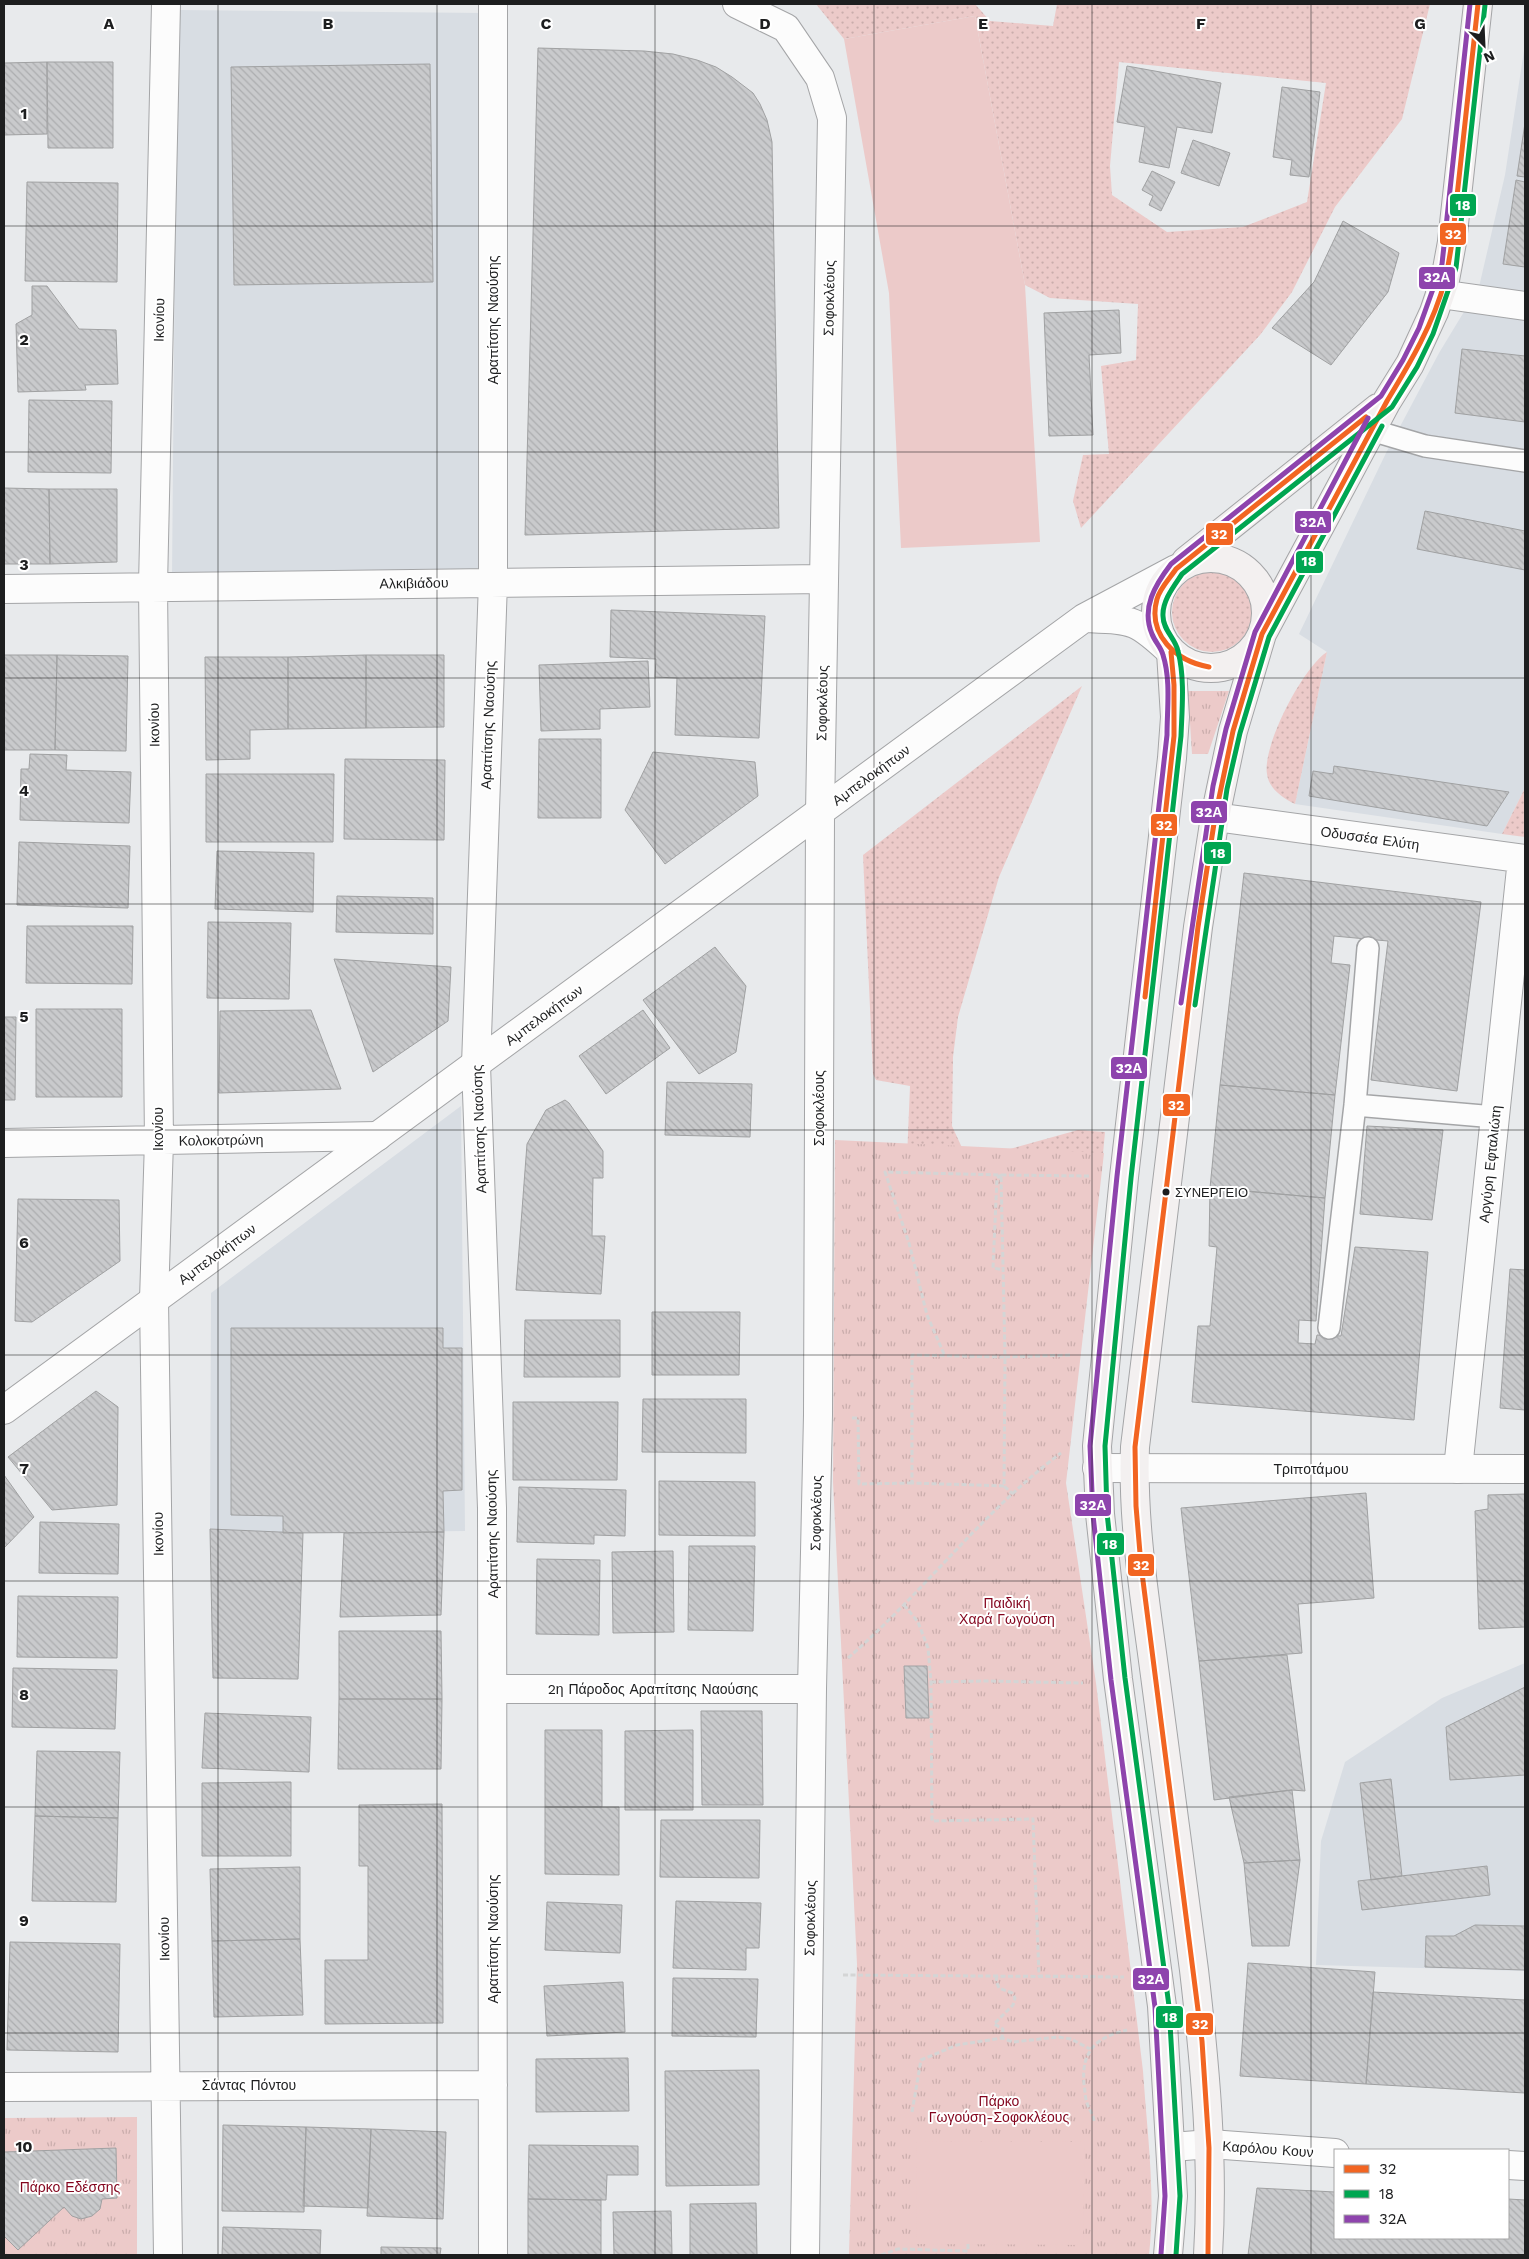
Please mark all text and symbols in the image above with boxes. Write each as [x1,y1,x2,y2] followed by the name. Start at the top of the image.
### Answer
[104,14,115,33] text: A
[323,14,334,33] text: B
[541,14,552,33] text: C
[759,14,771,33] text: D
[978,14,988,33] text: E
[1196,14,1206,33] text: F
[1414,14,1426,33] text: G
[1459,20,1509,70] north arrow
[1481,47,1497,66] text: N
[21,104,27,123] text: 1
[1449,193,1477,217] line badge: 18
[1456,197,1471,213] text: 18
[1439,222,1467,246] line badge: 32
[1445,226,1461,242] text: 32
[485,255,501,384] street label: Αραπίτσης Ναούσης
[820,260,838,336] street label: Σοφοκλέους
[1418,266,1456,290] line badge: 32Α
[1424,269,1450,285] text: 32Α
[151,298,167,342] street label: Ικονίου
[19,330,29,349] text: 2
[1294,510,1332,534] line badge: 32Α
[1300,514,1326,530] text: 32Α
[1205,522,1234,546] line badge: 32
[1211,526,1227,542] text: 32
[1295,550,1324,574] line badge: 18
[1302,553,1317,569] text: 18
[19,555,29,574] text: 3
[379,574,449,592] street label: Αλκιβιάδου
[478,660,498,790] street label: Αραπίτσης Ναούσης
[813,665,831,741] street label: Σοφοκλέους
[146,703,162,747] street label: Ικονίου
[829,741,913,809] street label: Αμπελοκήπων
[19,781,29,800] text: 4
[1190,800,1228,824] line badge: 32Α
[1196,804,1222,820] text: 32Α
[1150,813,1178,837] line badge: 32
[1156,817,1172,833] text: 32
[1320,823,1420,853] street label: Οδυσσέα Ελύτη
[1203,841,1232,865] line badge: 18
[1211,845,1226,861] text: 18
[502,981,586,1049] street label: Αμπελοκήπων
[19,1007,29,1026] text: 5
[1110,1056,1148,1080] line badge: 32Α
[1116,1060,1142,1076] text: 32Α
[469,1064,489,1194] street label: Αραπίτσης Ναούσης
[811,1070,827,1146] street label: Σοφοκλέους
[1162,1093,1191,1117] line badge: 32
[1168,1097,1184,1113] text: 32
[1476,1104,1504,1224] street label: Αργύρη Εφταλιώτη
[150,1107,166,1151] street label: Ικονίου
[178,1131,264,1149] street label: Κολοκοτρώνη
[1175,1185,1248,1200] place label: ΣΥΝΕΡΓΕΙΟ
[1161,1187,1171,1197] marker: ΣΥΝΕΡΓΕΙΟ
[175,1220,259,1288] street label: Αμπελοκήπων
[19,1233,29,1252] text: 6
[19,1459,29,1478] text: 7
[1273,1461,1349,1477] street label: Τριποτάμου
[483,1469,501,1599] street label: Αραπίτσης Ναούσης
[807,1475,825,1551] street label: Σοφοκλέους
[1074,1493,1112,1517] line badge: 32Α
[1080,1497,1106,1513] text: 32Α
[150,1512,166,1556] street label: Ικονίου
[1096,1532,1125,1556] line badge: 18
[1103,1536,1118,1552] text: 18
[1127,1553,1155,1577] line badge: 32
[1133,1557,1149,1573] text: 32
[959,1595,1055,1627] park label: Παιδική Χαρά Γωγούση
[548,1681,759,1697] street label: 2η Πάροδος Αραπίτσης Ναούσης
[19,1685,29,1704] text: 8
[485,1874,501,2003] street label: Αραπίτσης Ναούσης
[801,1880,819,1956] street label: Σοφοκλέους
[19,1911,29,1930] text: 9
[156,1917,172,1961] street label: Ικονίου
[1132,1967,1170,1991] line badge: 32Α
[1138,1971,1164,1987] text: 32Α
[1155,2005,1184,2029] line badge: 18
[1163,2009,1178,2025] text: 18
[1185,2012,1214,2036] line badge: 32
[1192,2016,1208,2032] text: 32
[202,2077,296,2093] street label: Σάντας Πόντου
[929,2093,1069,2125] park label: Πάρκο Γωγούση-Σοφοκλέους
[15,2137,33,2156] text: 10
[1222,2138,1314,2160] street label: Καρόλου Κουν
[1334,2149,1509,2239] legend
[1379,2160,1397,2178] text: 32
[20,2179,121,2195] park label: Πάρκο Εδέσσης
[1379,2185,1394,2203] text: 18
[1379,2210,1407,2228] text: 32Α

